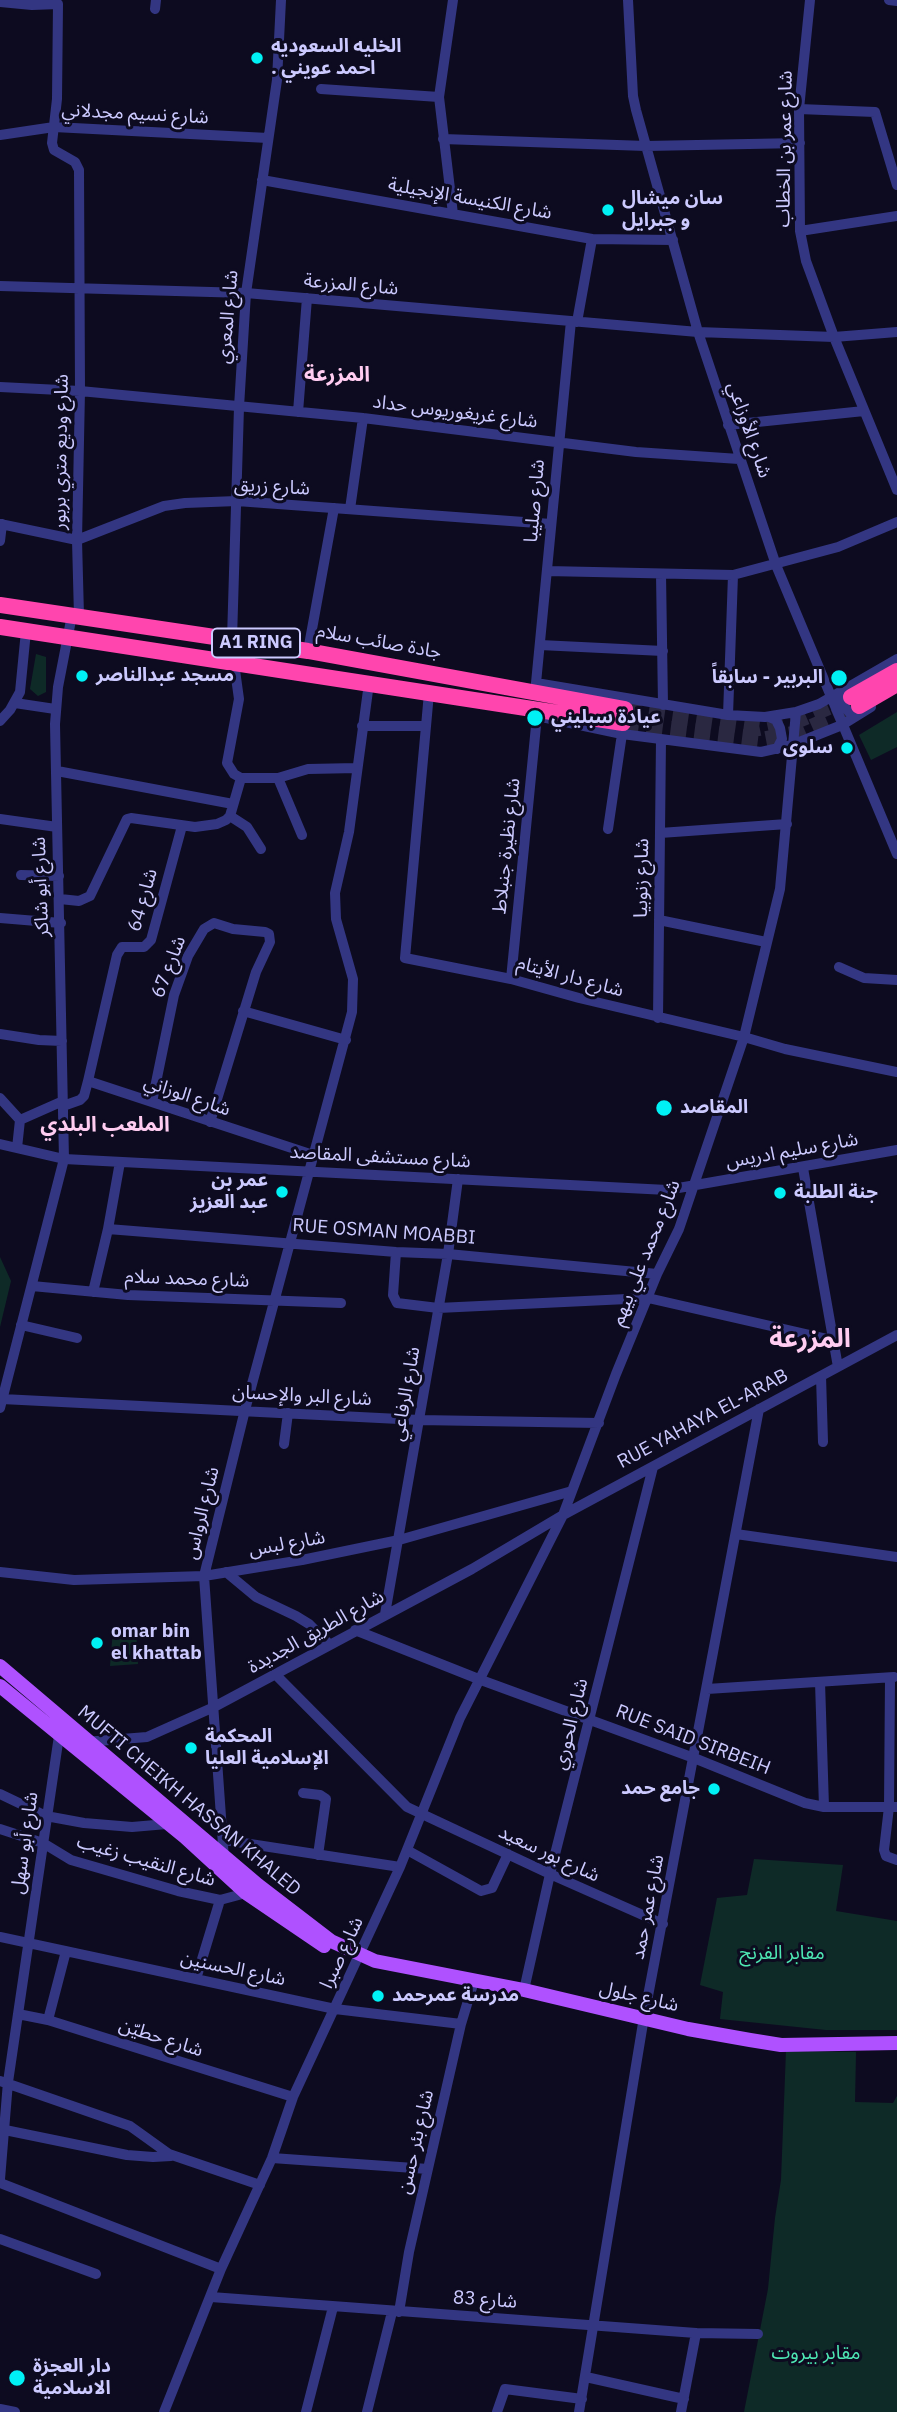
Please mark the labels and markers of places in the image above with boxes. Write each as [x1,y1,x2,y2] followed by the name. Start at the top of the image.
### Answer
[271,36,401,80] place label: الخليه السعوديه . احمد عويني
[249,50,265,66] marker: الخليه السعوديه . احمد عويني
[622,188,723,232] place label: سان ميشال و جبرايل
[600,202,616,218] marker: سان ميشال و جبرايل
[96,665,234,687] place label: مسجد عبدالناصر
[712,667,823,689] place label: البربير - سابقاً
[74,668,90,684] marker: مسجد عبدالناصر
[829,668,849,688] marker: البربير - سابقاً
[551,707,661,729] place label: عيادة سبليني
[525,708,545,728] marker: عيادة سبليني
[783,737,833,759] place label: سلوى
[839,740,855,756] marker: سلوى
[680,1097,748,1119] place label: المقاصد
[654,1098,674,1118] marker: المقاصد
[190,1170,268,1214] place label: عمر بن عبد العزيز
[794,1182,878,1204] place label: جنة الطلبة
[274,1184,290,1200] marker: عمر بن عبد العزيز
[772,1185,788,1201] marker: جنة الطلبة
[111,1621,202,1665] place label: omar bin el khattab
[89,1635,105,1651] marker: omar bin el khattab
[205,1726,329,1770] place label: المحكمة الإسلامية العليا
[183,1740,199,1756] marker: المحكمة الإسلامية العليا
[621,1778,700,1800] place label: جامع حمد
[706,1781,722,1797] marker: جامع حمد
[392,1985,519,2007] place label: مدرسة عمرحمد
[370,1988,386,2004] marker: مدرسة عمرحمد
[33,2356,111,2400] place label: دار العجزة الاسلامية
[7,2368,27,2388] marker: دار العجزة الاسلامية

